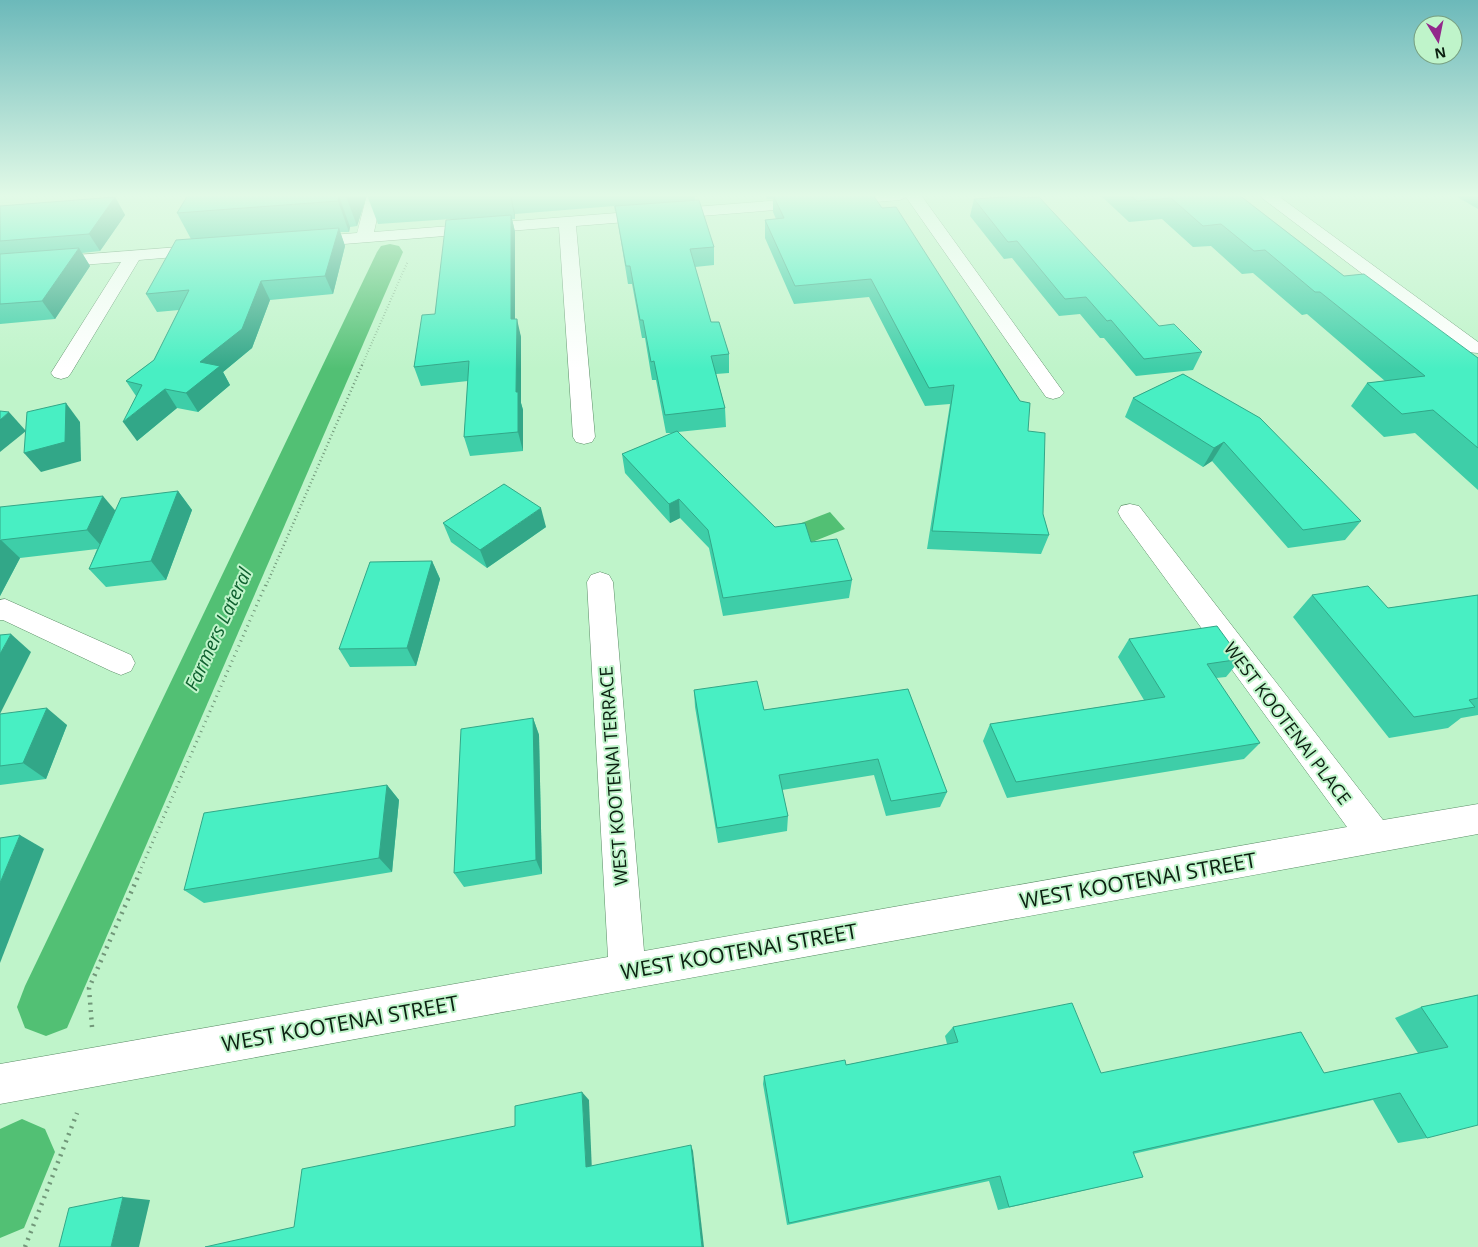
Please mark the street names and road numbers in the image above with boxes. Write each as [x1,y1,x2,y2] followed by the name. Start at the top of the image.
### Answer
[1219,637,1357,809] street label: WEST KOOTENAI PLACE
[593,666,633,886] street label: WEST KOOTENAI TERRACE
[1018,845,1259,915] street label: WEST KOOTENAI STREET
[619,916,860,986] street label: WEST KOOTENAI STREET
[220,988,461,1058] street label: WEST KOOTENAI STREET

